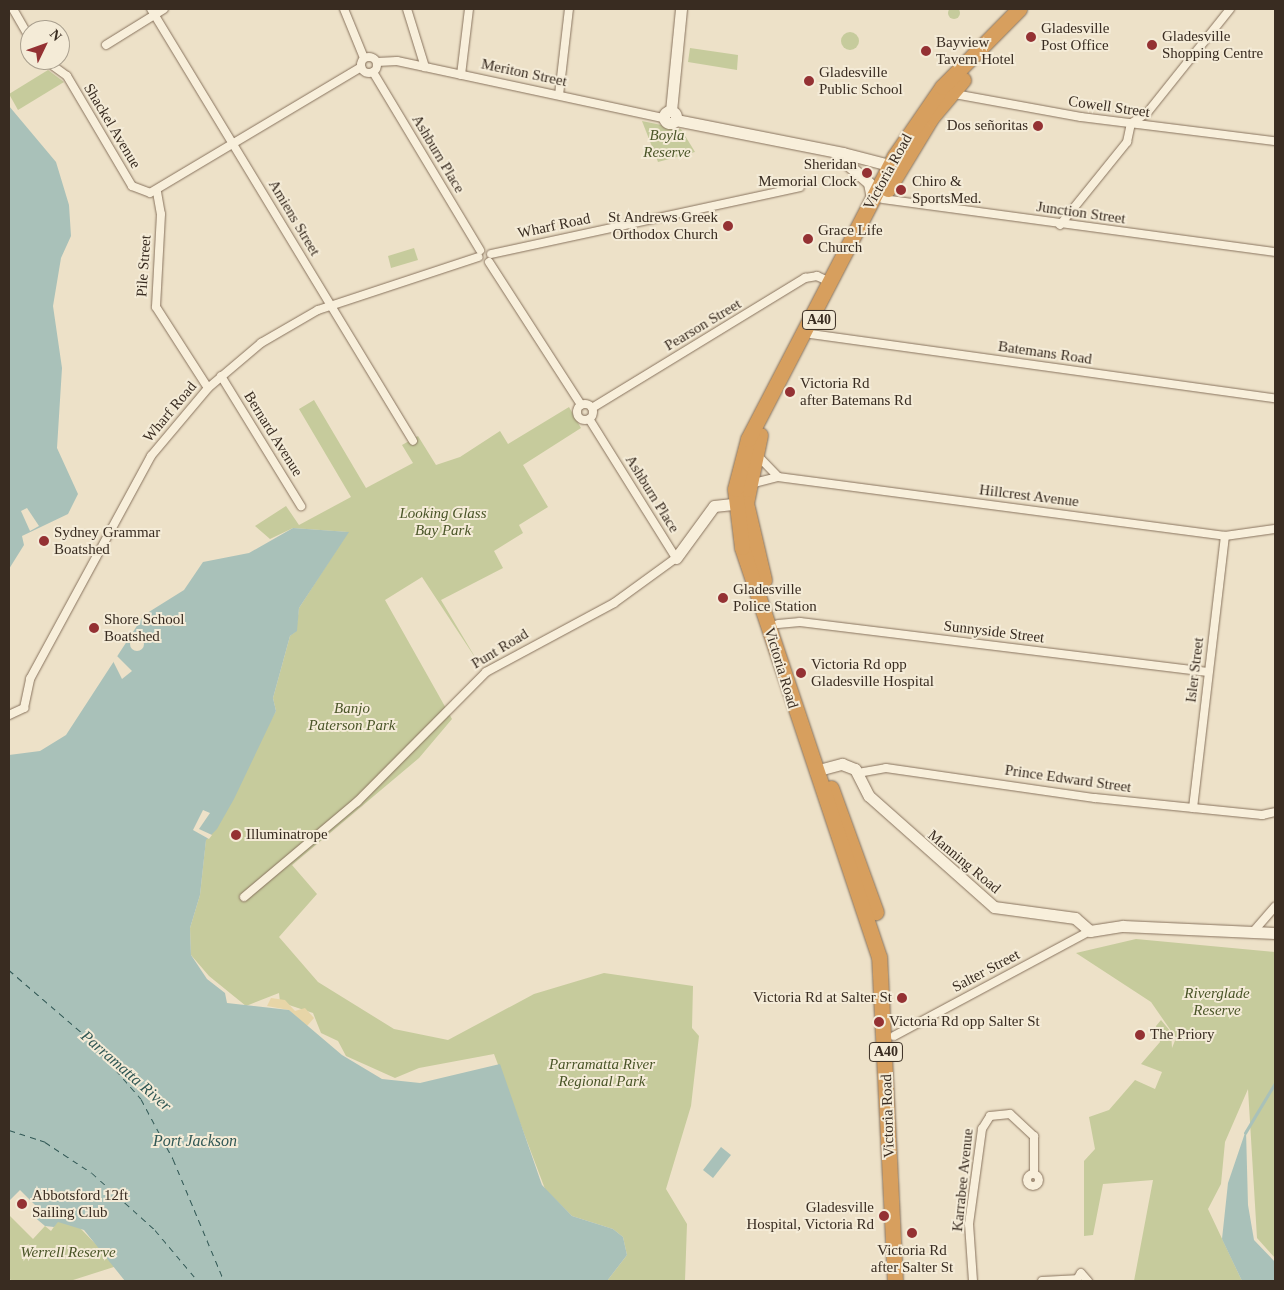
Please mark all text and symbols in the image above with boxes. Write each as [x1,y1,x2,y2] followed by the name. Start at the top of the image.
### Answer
[1041,19,1109,54] place label: Gladesville Post Office
[20,20,70,70] north arrow
[47,27,65,44] text: N
[1162,27,1263,62] place label: Gladesville Shopping Centre
[1025,31,1037,43] marker: Gladesville Post Office
[936,33,1015,68] place label: Bayview Tavern Hotel
[1146,39,1158,51] marker: Gladesville Shopping Centre
[920,45,932,57] marker: Bayview Tavern Hotel
[480,55,568,91] street label: Meriton Street
[819,63,903,98] place label: Gladesville Public School
[803,75,815,87] marker: Gladesville Public School
[79,80,145,172] street label: Shackel Avenue
[1067,92,1151,122] street label: Cowell Street
[408,112,468,196] street label: Ashburn Place
[947,117,1028,135] place label: Dos señoritas
[1032,120,1044,132] marker: Dos señoritas
[643,126,691,161] park label: Boyla Reserve
[860,131,916,213] street label: Victoria Road
[758,155,857,190] place label: Sheridan Memorial Clock
[861,167,873,179] marker: Sheridan Memorial Clock
[912,172,982,207] place label: Chiro & SportsMed.
[264,177,324,259] street label: Amiens Street
[894,183,908,197] marker: Chiro & SportsMed.
[1035,198,1127,228] street label: Junction Street
[607,208,718,243] place label: St Andrews Greek Orthodox Church
[516,210,592,242] street label: Wharf Road
[722,220,734,232] marker: St Andrews Greek Orthodox Church
[818,221,883,256] place label: Grace Life Church
[802,233,814,245] marker: Grace Life Church
[133,234,155,298] street label: Pile Street
[661,295,745,355] street label: Pearson Street
[802,308,836,332] road number: A40
[997,338,1093,368] street label: Batemans Road
[800,374,912,409] place label: Victoria Rd after Batemans Rd
[139,378,201,446] street label: Wharf Road
[784,386,796,398] marker: Victoria Rd after Batemans Rd
[240,388,306,480] street label: Bernard Avenue
[621,452,683,536] street label: Ashburn Place
[978,481,1080,511] street label: Hillcrest Avenue
[399,504,487,539] park label: Looking Glass Bay Park
[54,523,160,558] place label: Sydney Grammar Boatshed
[38,535,50,547] marker: Sydney Grammar Boatshed
[733,580,817,615] place label: Gladesville Police Station
[717,592,729,604] marker: Gladesville Police Station
[104,610,184,645] place label: Shore School Boatshed
[943,617,1045,647] street label: Sunnyside Street
[88,622,100,634] marker: Shore School Boatshed
[468,625,532,673] street label: Punt Road
[760,625,802,711] street label: Victoria Road
[1182,636,1208,704] street label: Isler Street
[811,655,934,690] place label: Victoria Rd opp Gladesville Hospital
[795,667,807,679] marker: Victoria Rd opp Gladesville Hospital
[308,699,396,734] park label: Banjo Paterson Park
[1004,761,1132,797] street label: Prince Edward Street
[246,826,328,844] place label: Illuminatrope
[924,826,1004,898] street label: Manning Road
[230,829,242,841] marker: Illuminatrope
[949,946,1023,996] street label: Salter Street
[1184,984,1250,1019] park label: Riverglade Reserve
[753,989,892,1007] place label: Victoria Rd at Salter St
[896,992,908,1004] marker: Victoria Rd at Salter St
[889,1013,1040,1031] place label: Victoria Rd opp Salter St
[873,1016,885,1028] marker: Victoria Rd opp Salter St
[1150,1026,1215,1044] place label: The Priory
[77,1027,175,1115] water label: Parramatta River
[1134,1029,1146,1041] marker: The Priory
[868,1040,904,1064] road number: A40
[549,1055,655,1090] park label: Parramatta River Regional Park
[878,1074,898,1158] street label: Victoria Road
[949,1127,977,1233] street label: Karrabee Avenue
[153,1131,237,1151] water label: Port Jackson
[32,1186,128,1221] place label: Abbotsford 12ft Sailing Club
[16,1198,28,1210] marker: Abbotsford 12ft Sailing Club
[746,1198,874,1233] place label: Gladesville Hospital, Victoria Rd
[878,1210,890,1222] marker: Gladesville Hospital, Victoria Rd
[906,1227,918,1239] marker: Victoria Rd after Salter St
[871,1241,953,1276] place label: Victoria Rd after Salter St
[20,1244,116,1262] park label: Werrell Reserve

